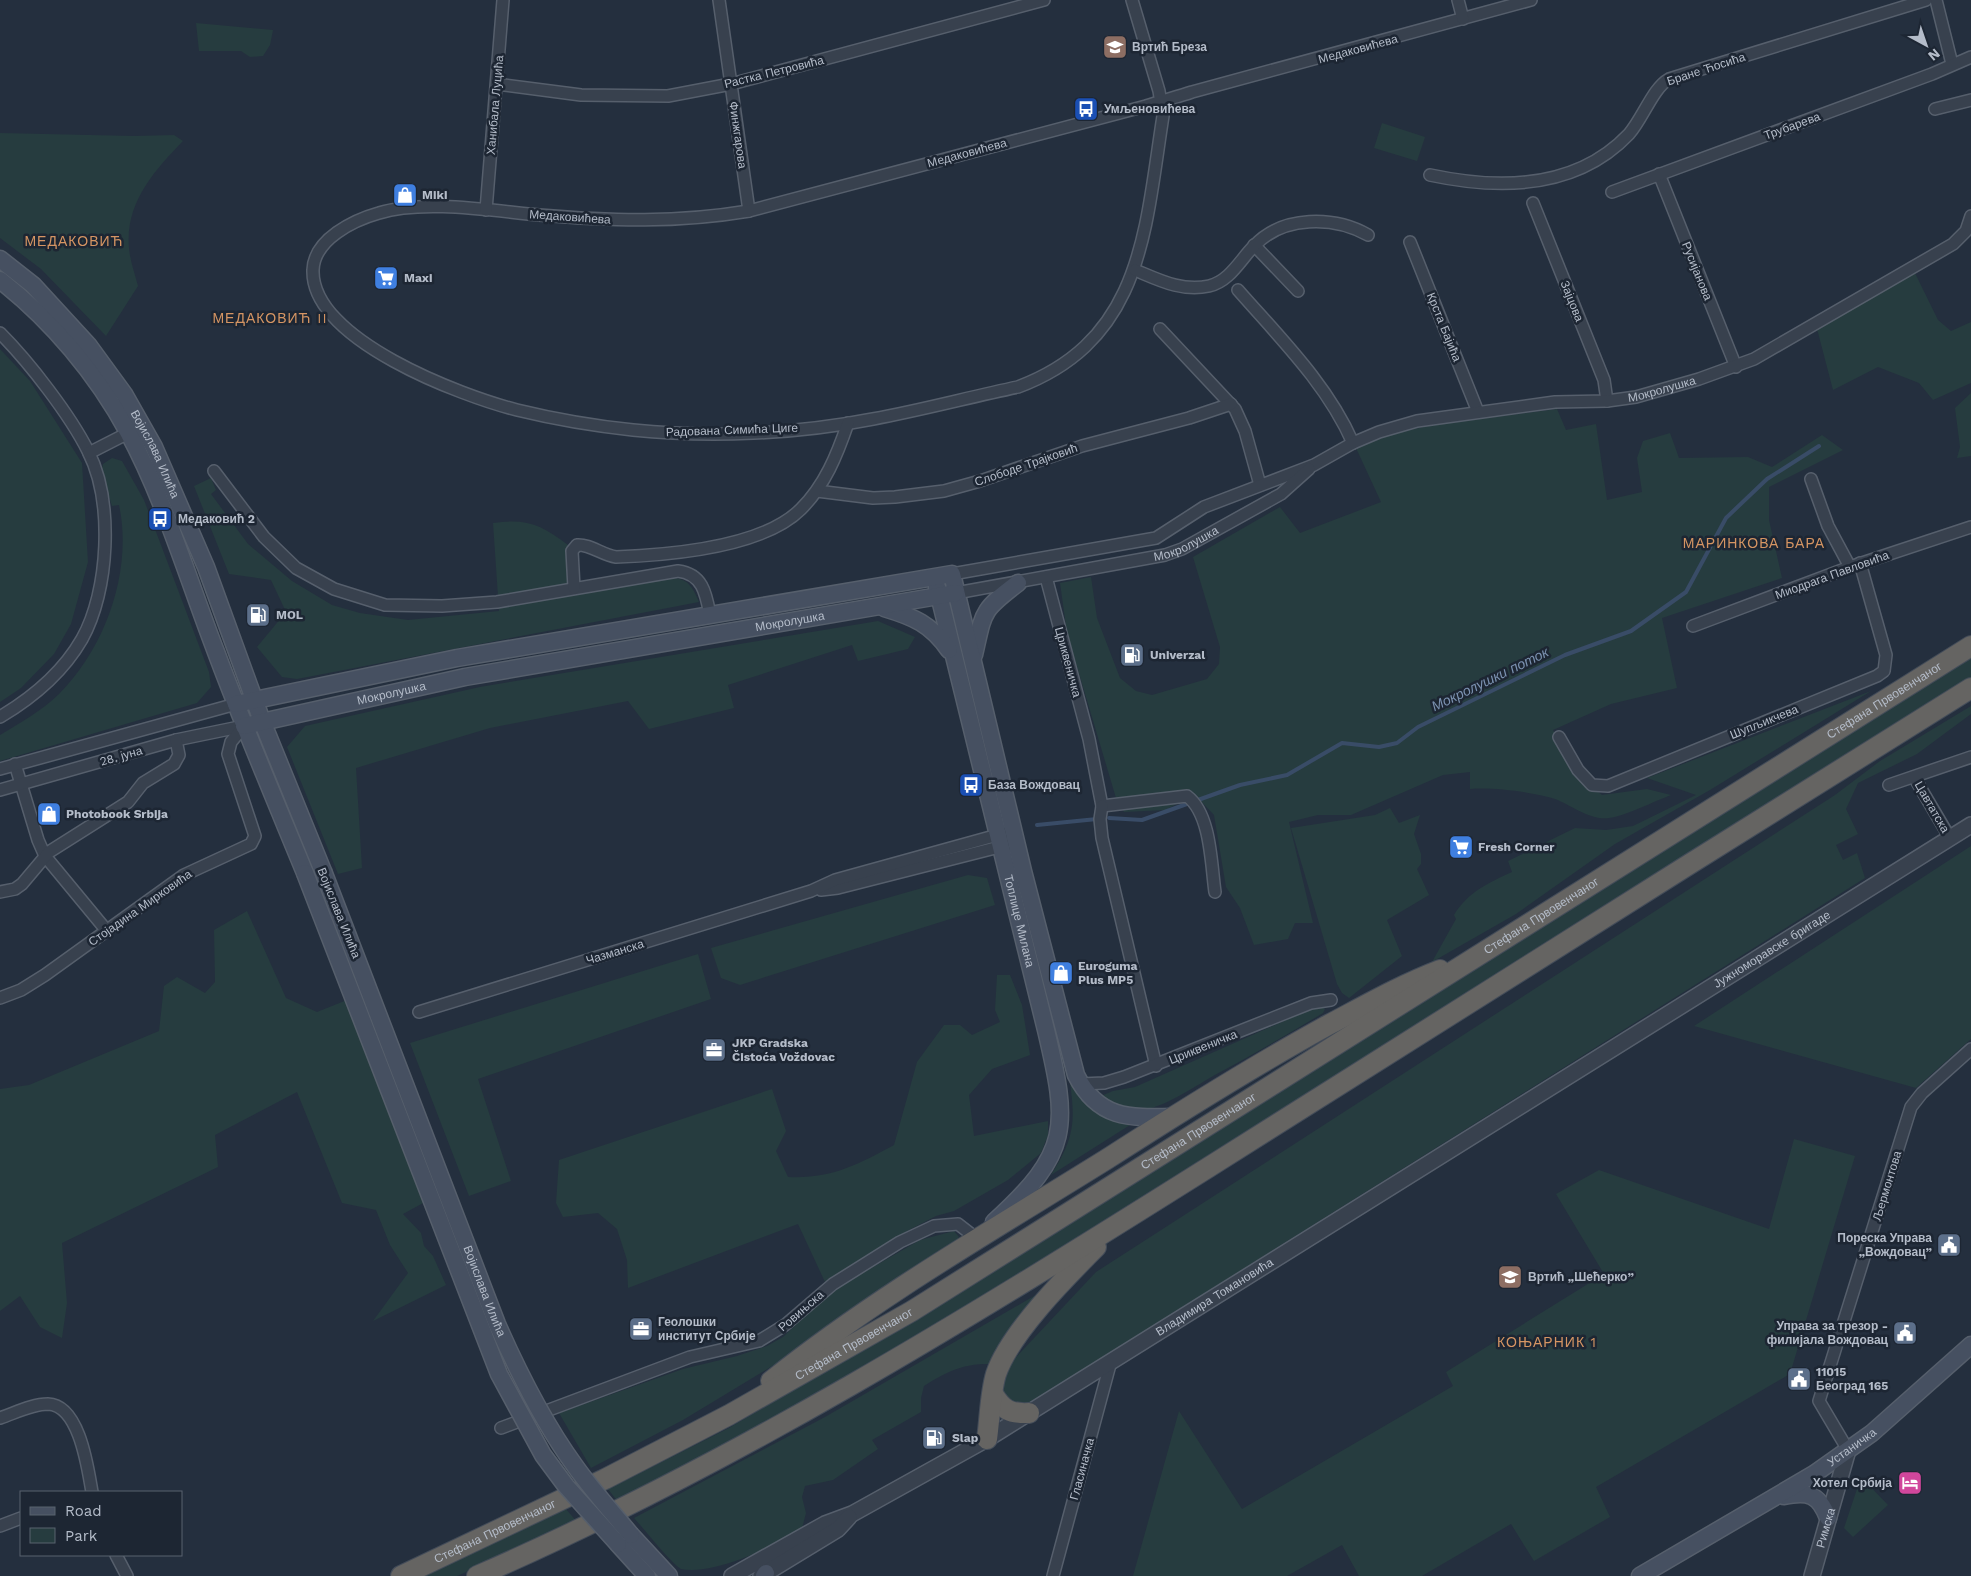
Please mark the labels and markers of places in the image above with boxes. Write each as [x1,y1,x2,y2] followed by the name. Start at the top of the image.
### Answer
[1102,34,1128,60] school or university icon: Вртић Бреза
[1132,40,1207,54] place label: Вртић Бреза
[1073,96,1099,122] bus stop icon: Умљеновићева
[1104,102,1196,116] place label: Умљеновићева
[392,182,418,208] shop icon: Miki
[422,188,447,202] place label: Miki
[373,265,399,291] supermarket icon: Maxi
[404,271,432,285] place label: Maxi
[147,506,173,532] bus stop icon: Медаковић 2
[178,512,255,526] place label: Медаковић 2
[245,602,271,628] fuel station icon: MOL
[276,608,303,622] place label: MOL
[1119,642,1145,668] fuel station icon: Univerzal
[1150,648,1205,662] place label: Univerzal
[958,772,984,798] bus stop icon: База Вождовац
[988,778,1081,792] place label: База Вождовац
[36,801,62,827] shop icon: Photobook Srbija
[66,807,168,821] place label: Photobook Srbija
[1448,834,1474,860] supermarket icon: Fresh Corner
[1478,840,1555,854] place label: Fresh Corner
[1078,959,1138,987] place label: Euroguma Plus MP5
[1048,960,1074,986] shop icon: Euroguma Plus MP5
[732,1036,835,1064] place label: JKP Gradska Čistoća Voždovac
[701,1037,727,1063] office icon: JKP Gradska Čistoća Voždovac
[1837,1231,1933,1259] place label: Пореска Управа „Вождовац”
[1936,1232,1962,1258] public building icon: Пореска Управа „Вождовац”
[1497,1264,1523,1290] school or university icon: Вртић „Шећерко”
[1528,1270,1634,1284] place label: Вртић „Шећерко”
[658,1315,756,1343] place label: Геолошки институт Србије
[628,1316,654,1342] office icon: Геолошки институт Србије
[1767,1319,1889,1347] place label: Управа за трезор - филијала Вождовац
[1892,1320,1918,1346] public building icon: Управа за трезор - филијала Вождовац
[1816,1365,1888,1393] place label: 11015 Београд 165
[1786,1366,1812,1392] public building icon: 11015 Београд 165
[921,1425,947,1451] fuel station icon: Slap
[952,1431,979,1445] place label: Slap
[1897,1470,1923,1496] hotel icon: Хотел Србија
[1813,1476,1892,1490] place label: Хотел Србија

